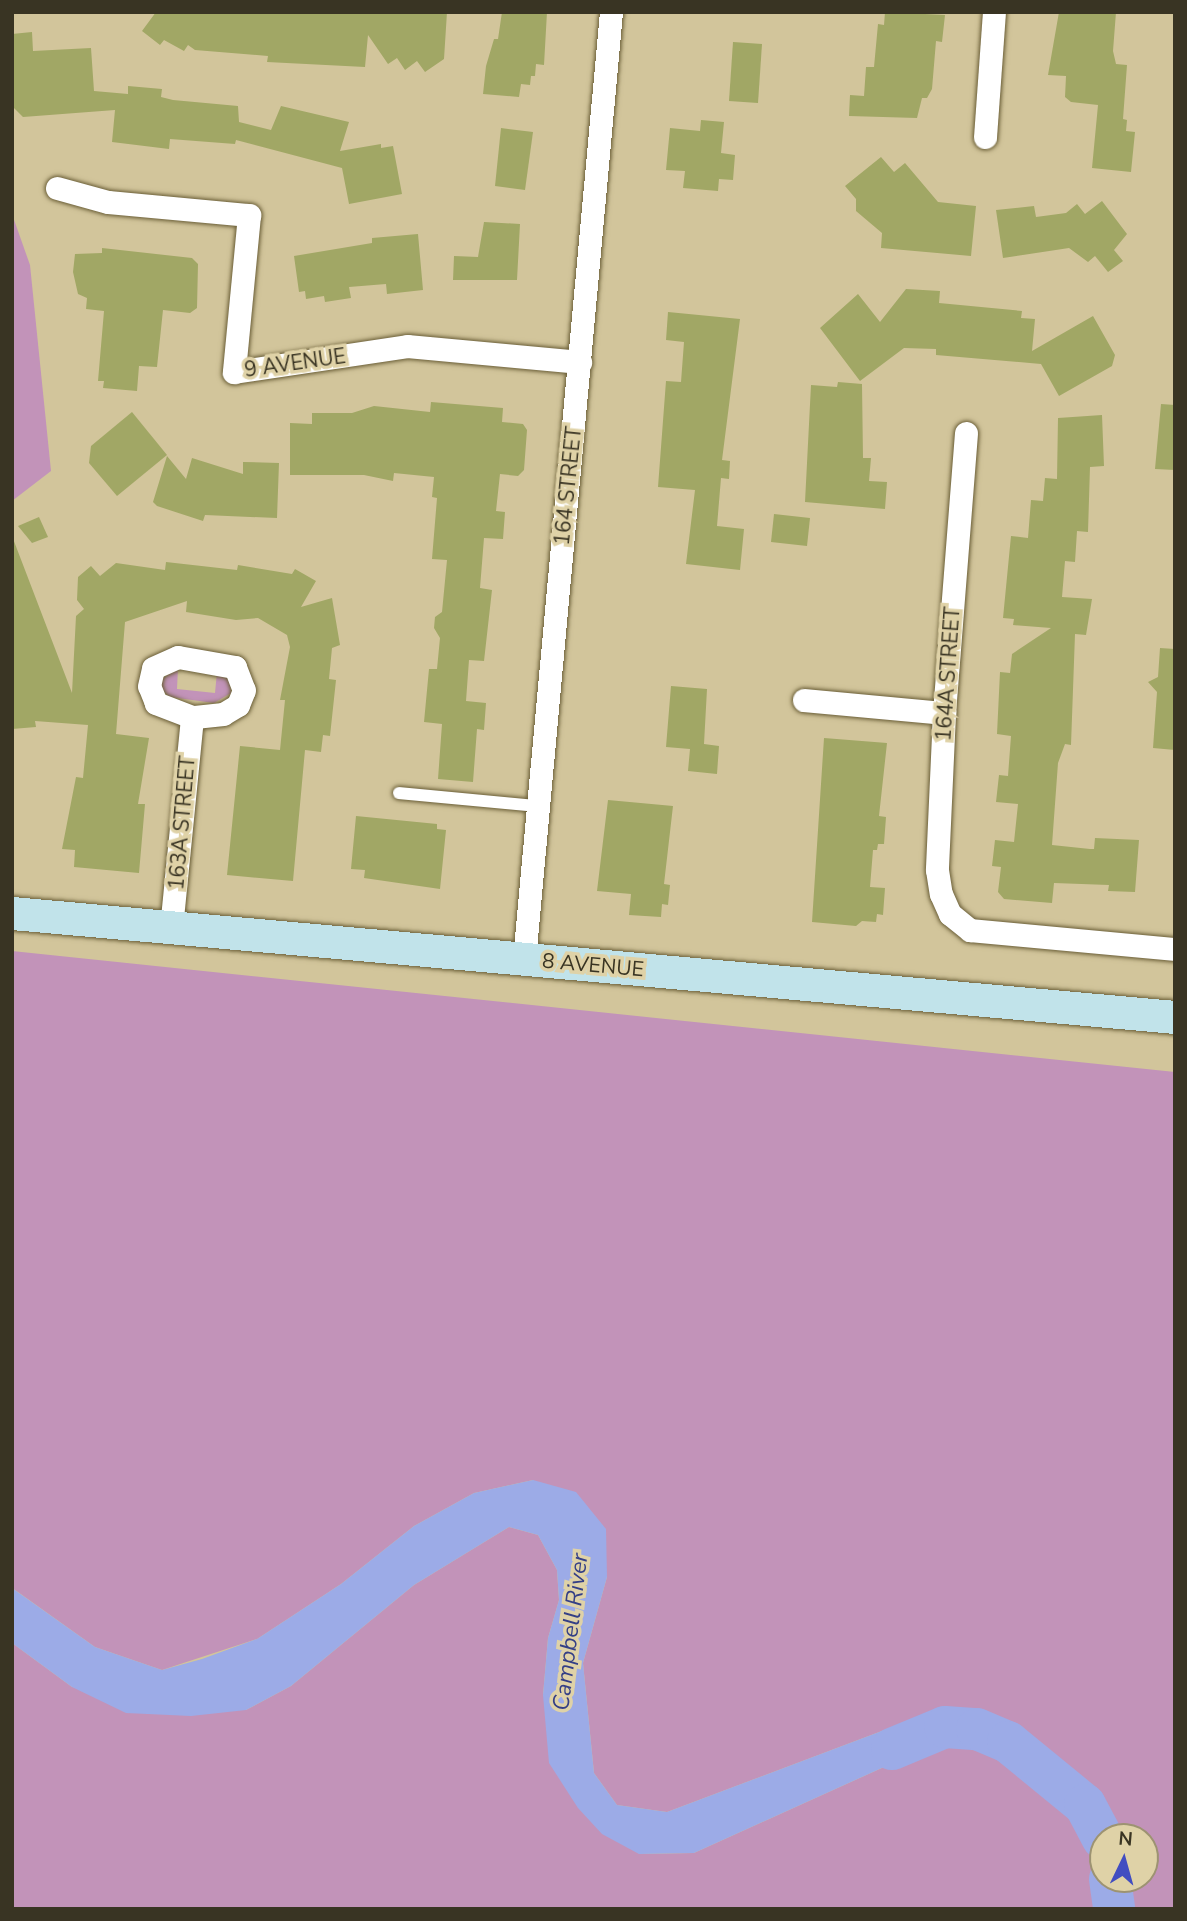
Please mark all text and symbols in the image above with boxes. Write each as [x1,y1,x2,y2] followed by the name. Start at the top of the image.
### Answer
[243,343,347,383] street label: 9 AVENUE
[549,425,587,547] street label: 164 STREET
[931,606,965,742] street label: 164A STREET
[164,755,200,891] street label: 163A STREET
[541,948,645,982] street label: 8 AVENUE
[548,1552,594,1712] water label: Campbell River
[1089,1823,1159,1893] north arrow
[1117,1826,1134,1853] text: N

